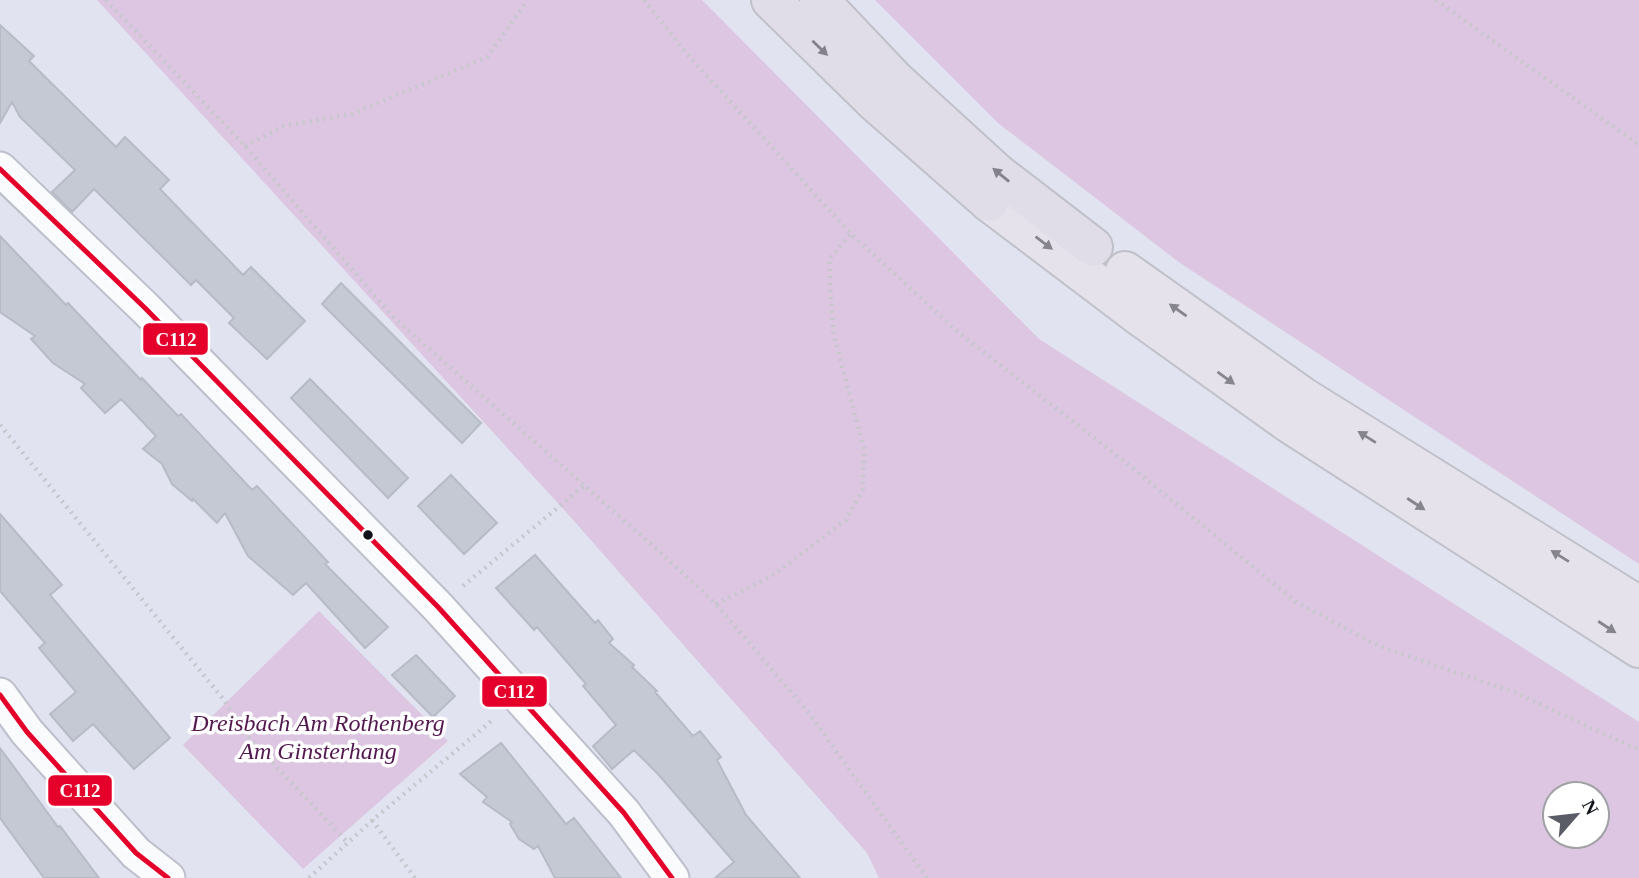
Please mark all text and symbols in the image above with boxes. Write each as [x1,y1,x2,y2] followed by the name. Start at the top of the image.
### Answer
[811,39,828,55] one-way arrow
[992,168,1009,183] one-way arrow
[1034,235,1052,250] one-way arrow
[1169,303,1187,317] one-way arrow
[142,322,209,356] line badge: C112
[155,329,197,350] text: C112
[1217,371,1235,385] one-way arrow
[1357,430,1376,443] one-way arrow
[1406,498,1425,511] one-way arrow
[361,528,375,542] unlabelled marker
[1551,550,1570,563] one-way arrow
[1597,621,1617,634] one-way arrow
[481,675,548,708] line badge: C112
[493,681,535,702] text: C112
[190,710,445,764] park label: Dreisbach Am Rothenberg Am Ginsterhang
[47,774,113,807] line badge: C112
[59,780,101,801] text: C112
[1541,780,1611,850] north arrow
[1578,796,1603,818] text: N

